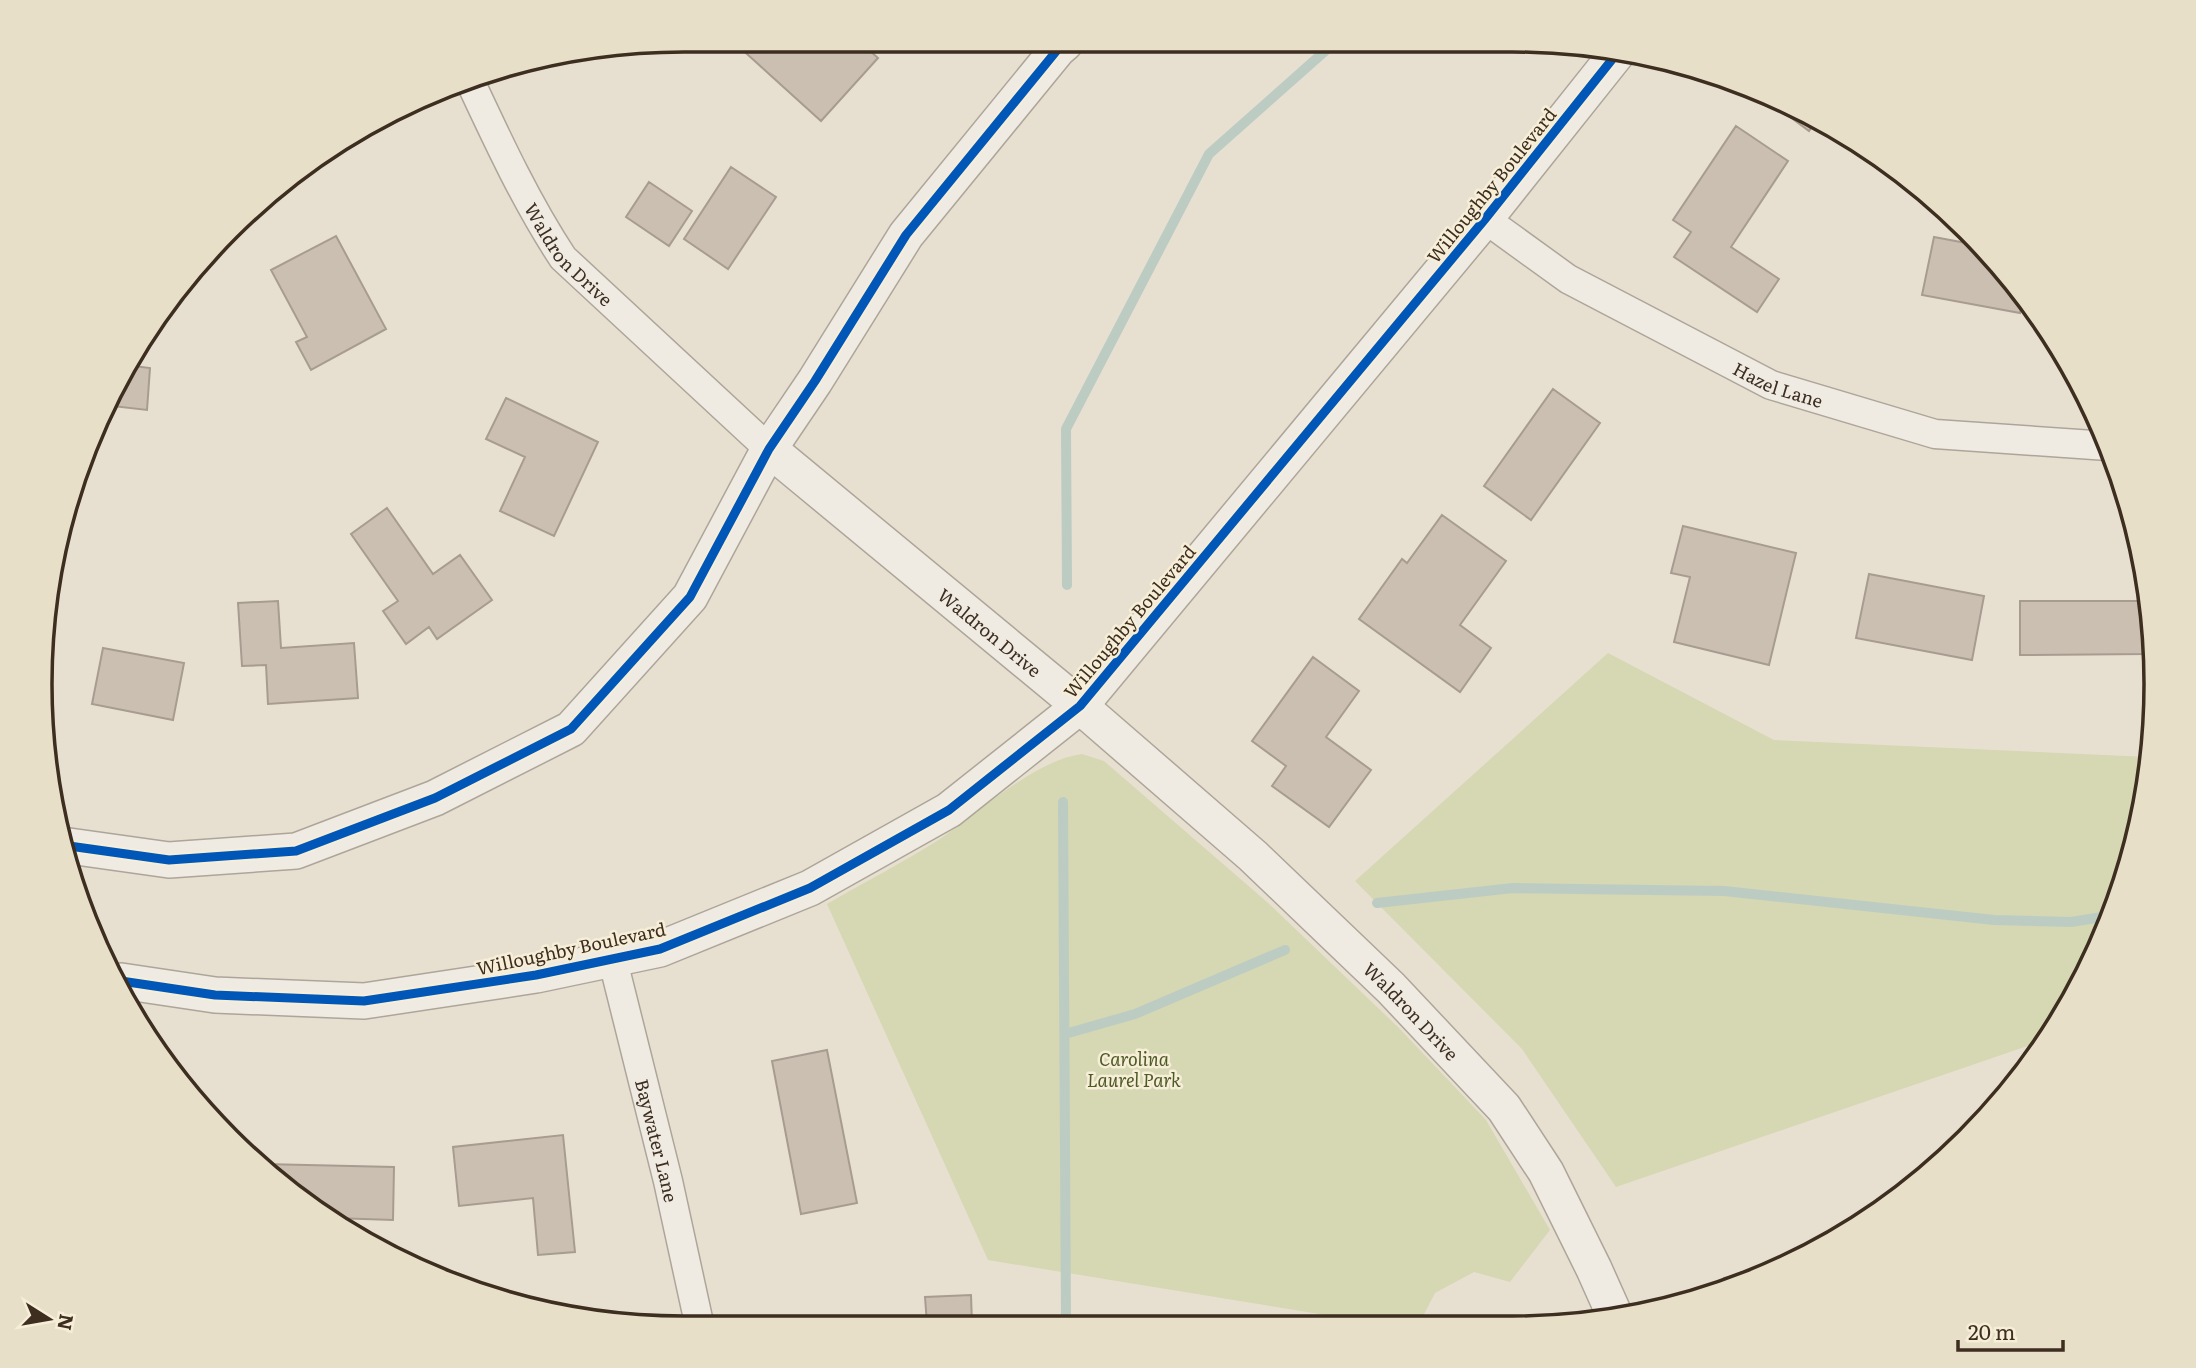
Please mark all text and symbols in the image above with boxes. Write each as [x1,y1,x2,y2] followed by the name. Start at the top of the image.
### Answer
[1420,102,1562,268] street label: Willoughby Boulevard
[519,197,619,312] street label: Waldron Drive
[1729,354,1826,413] street label: Hazel Lane
[1057,538,1201,704] street label: Willoughby Boulevard
[933,581,1048,683] street label: Waldron Drive
[474,915,668,981] street label: Willoughby Boulevard
[1358,955,1466,1066] street label: Waldron Drive
[1087,1045,1181,1093] park label: Carolina Laurel Park
[629,1076,686,1205] street label: Baywater Lane
[14,1284,84,1354] north arrow
[1958,1308,2063,1352] scale bar
[51,1312,82,1333] text: N
[1968,1315,2015,1346] text: 20 m

